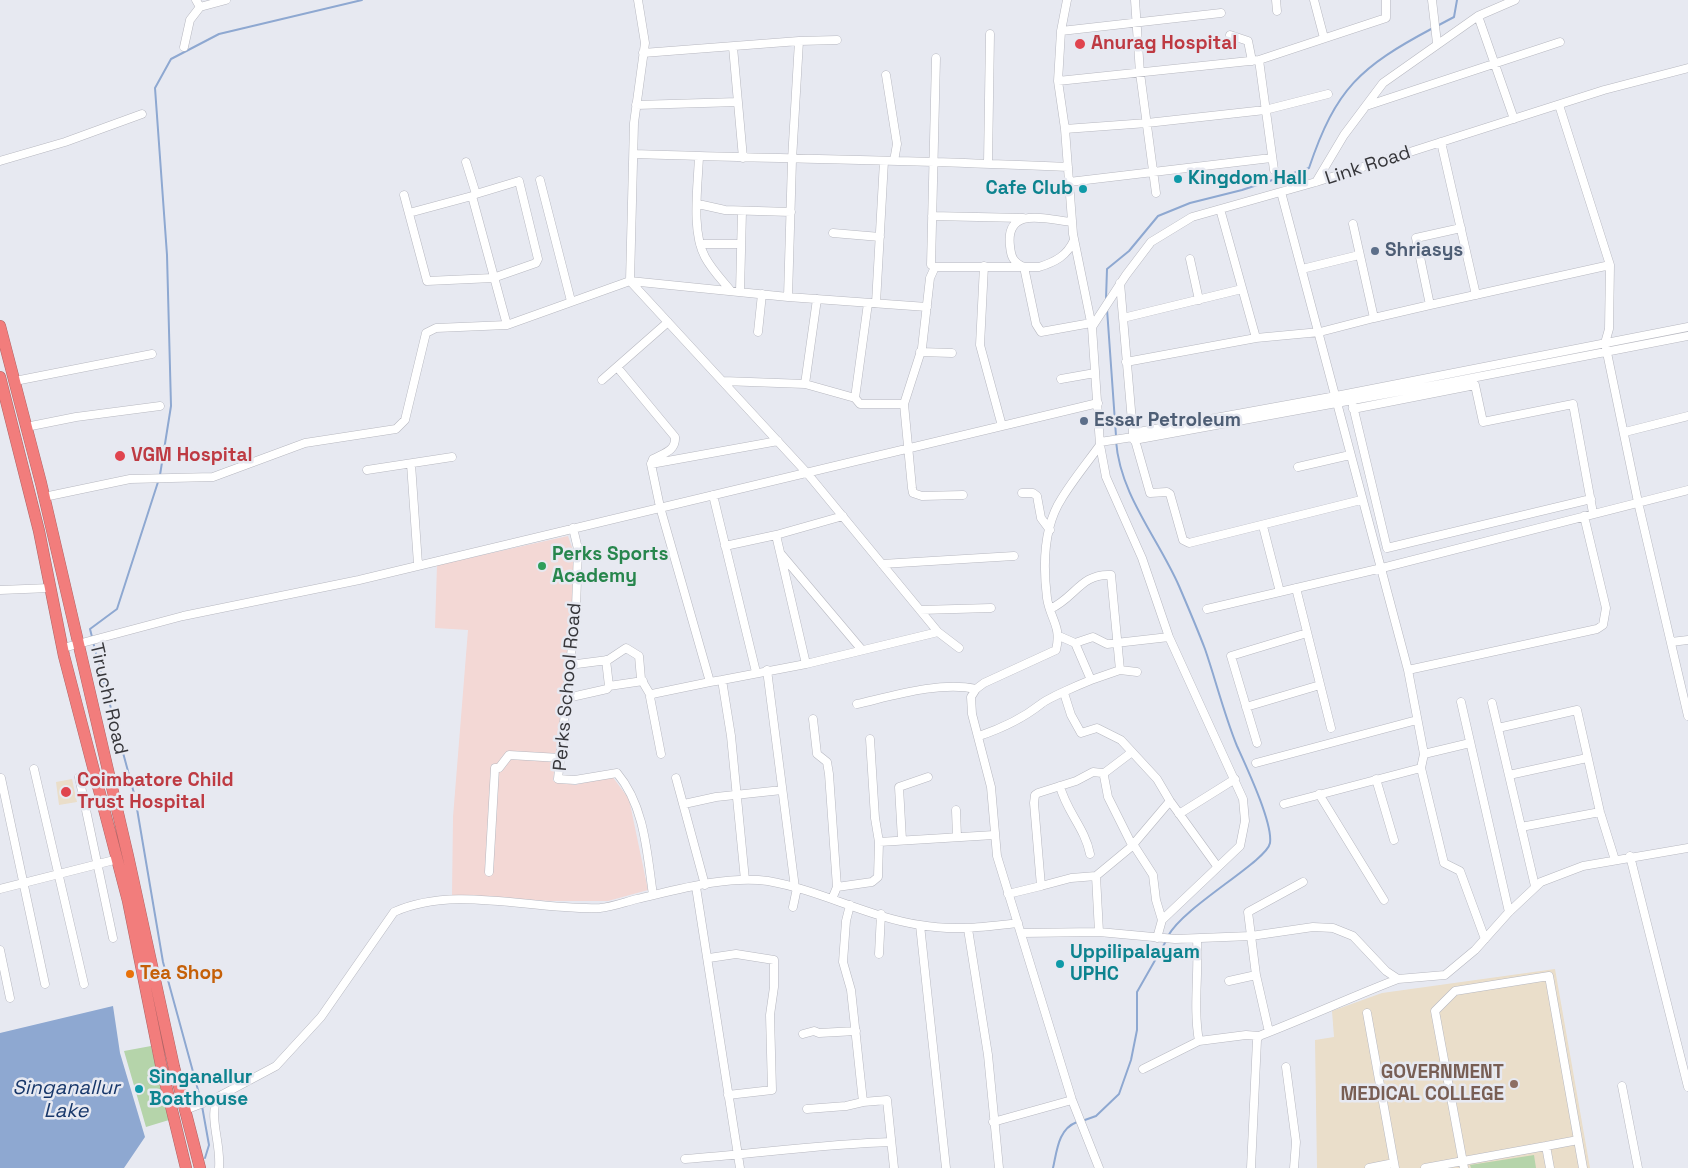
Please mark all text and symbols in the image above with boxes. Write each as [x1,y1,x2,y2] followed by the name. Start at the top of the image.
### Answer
[1091,33,1237,55] place label: Anurag Hospital
[1073,37,1087,51] marker: Anurag Hospital
[1322,141,1414,191] street label: Link Road
[1188,168,1307,190] place label: Kingdom Hall
[1172,173,1184,185] marker: Kingdom Hall
[986,178,1073,200] place label: Cafe Club
[1077,183,1089,195] marker: Cafe Club
[1385,240,1463,262] place label: Shriasys
[1369,245,1381,257] marker: Shriasys
[1094,410,1241,432] place label: Essar Petroleum
[1078,415,1090,427] marker: Essar Petroleum
[131,445,253,467] place label: VGM Hospital
[113,449,127,463] marker: VGM Hospital
[552,544,668,588] place label: Perks Sports Academy
[536,560,548,572] marker: Perks Sports Academy
[549,602,587,772] street label: Perks School Road
[84,641,132,757] street label: Tiruchi Road
[77,770,234,814] place label: Coimbatore Child Trust Hospital
[59,785,73,799] marker: Coimbatore Child Trust Hospital
[1070,942,1200,986] place label: Uppilipalayam UPHC
[1054,958,1066,970] marker: Uppilipalayam UPHC
[140,963,223,985] place label: Tea Shop
[124,968,136,980] marker: Tea Shop
[1340,1062,1504,1106] place label: GOVERNMENT MEDICAL COLLEGE
[149,1067,252,1111] place label: Singanallur Boathouse
[12,1077,120,1124] water label: Singanallur Lake
[1508,1078,1520,1090] marker: GOVERNMENT MEDICAL COLLEGE
[133,1083,145,1095] marker: Singanallur Boathouse

